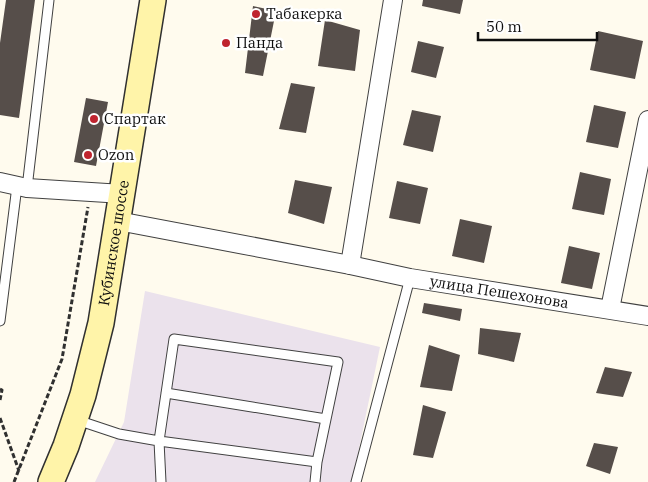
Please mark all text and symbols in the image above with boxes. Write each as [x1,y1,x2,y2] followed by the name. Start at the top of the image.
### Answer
[266,4,343,23] place label: Табакерка
[250,8,262,20] marker: Табакерка
[478,10,597,42] scale bar
[486,17,522,36] text: 50 m
[236,33,283,52] place label: Панда
[220,37,232,49] marker: Панда
[104,109,166,128] place label: Спартак
[88,113,100,125] marker: Спартак
[98,145,135,164] place label: Ozon
[82,149,94,161] marker: Ozon
[94,179,133,307] street label: Кубинское шоссе
[429,271,570,312] street label: улица Пешехонова

